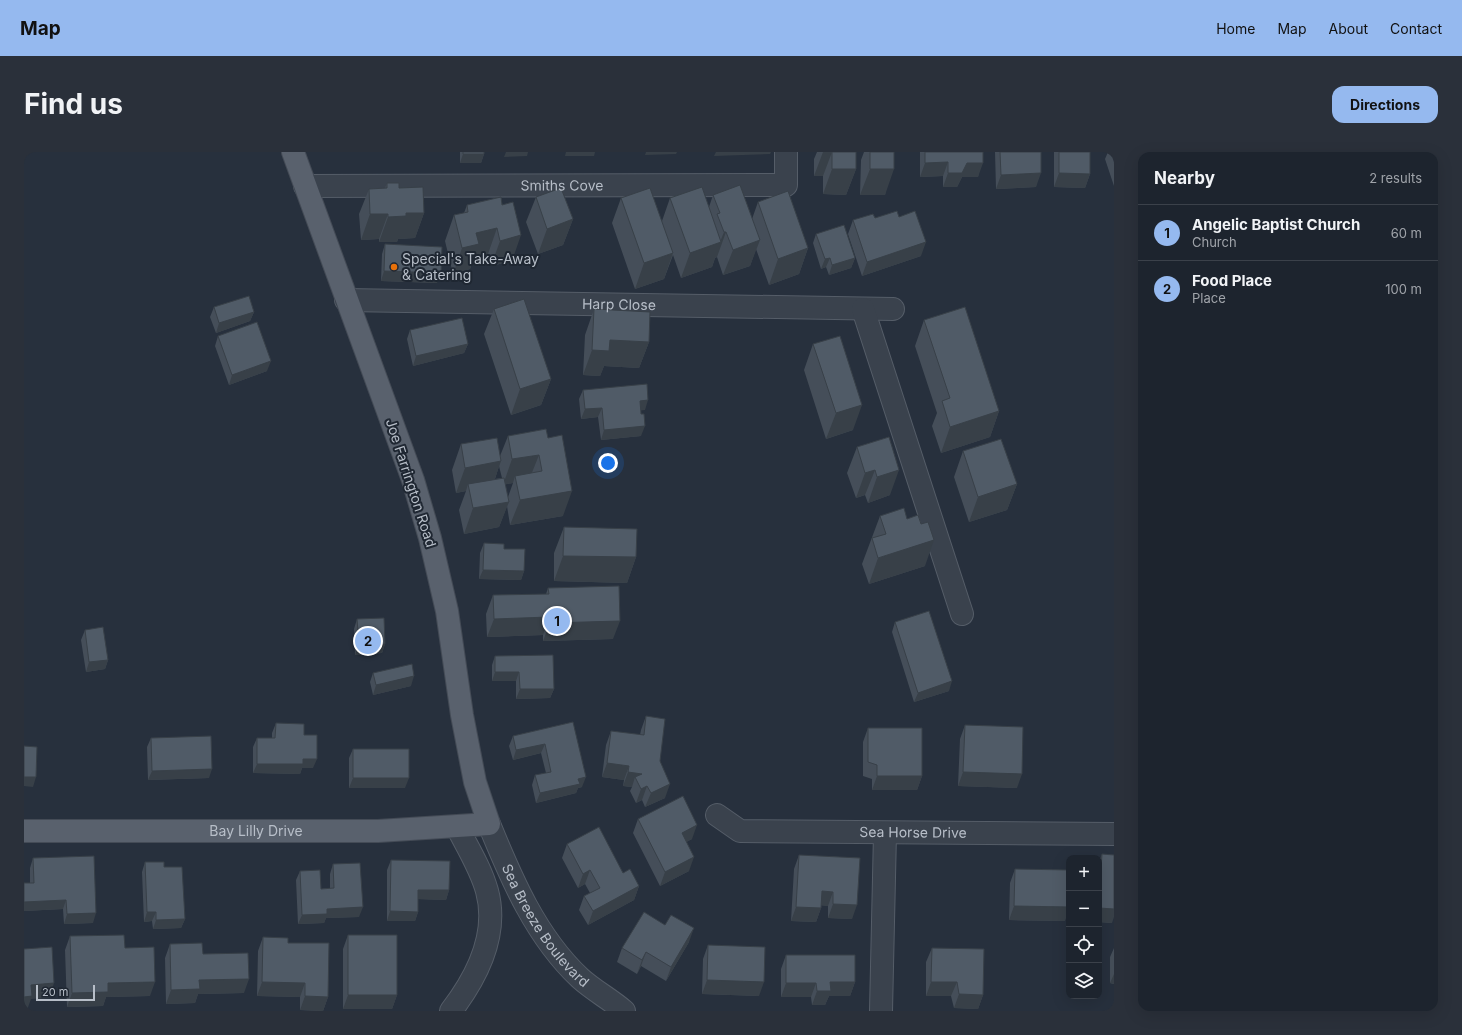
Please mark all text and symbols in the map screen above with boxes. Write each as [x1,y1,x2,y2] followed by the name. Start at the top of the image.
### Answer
[20,17,61,40] text: Map
[1216,20,1255,37] text: Home
[1277,20,1307,37] text: Map
[1329,20,1368,37] text: About
[1390,20,1442,37] text: Contact
[1332,86,1438,123] button: Directions
[24,87,123,121] text: Find us
[1154,168,1215,188] text: Nearby
[1369,170,1422,186] text: 2 results
[520,176,604,194] street label: Smiths Cove
[1192,215,1360,234] text: Angelic Baptist Church
[1164,225,1170,241] text: 1
[1391,225,1422,241] text: 60 m
[1192,234,1237,250] text: Church
[402,250,539,283] place label: Special's Take-Away & Catering
[389,262,399,272] marker: Special's Take-Away & Catering
[1192,271,1272,290] text: Food Place
[1163,281,1171,297] text: 2
[1385,281,1422,297] text: 100 m
[1192,290,1226,306] text: Place
[582,295,656,313] street label: Harp Close
[383,416,440,549] street label: Joe Farrington Road
[598,453,618,473] your location
[544,606,570,636] pin: 1
[355,626,381,656] pin: 2
[209,822,303,839] street label: Bay Lilly Drive
[859,823,967,841] street label: Sea Horse Drive
[1066,855,1102,999] map controls
[1066,855,1102,891] button: +
[499,861,593,990] street label: Sea Breeze Boulevard
[1066,891,1102,927] button: −
[1066,927,1102,963] button: locate
[1066,963,1102,999] button: layers
[36,983,95,1002] scale bar
[42,985,68,999] text: 20 m

